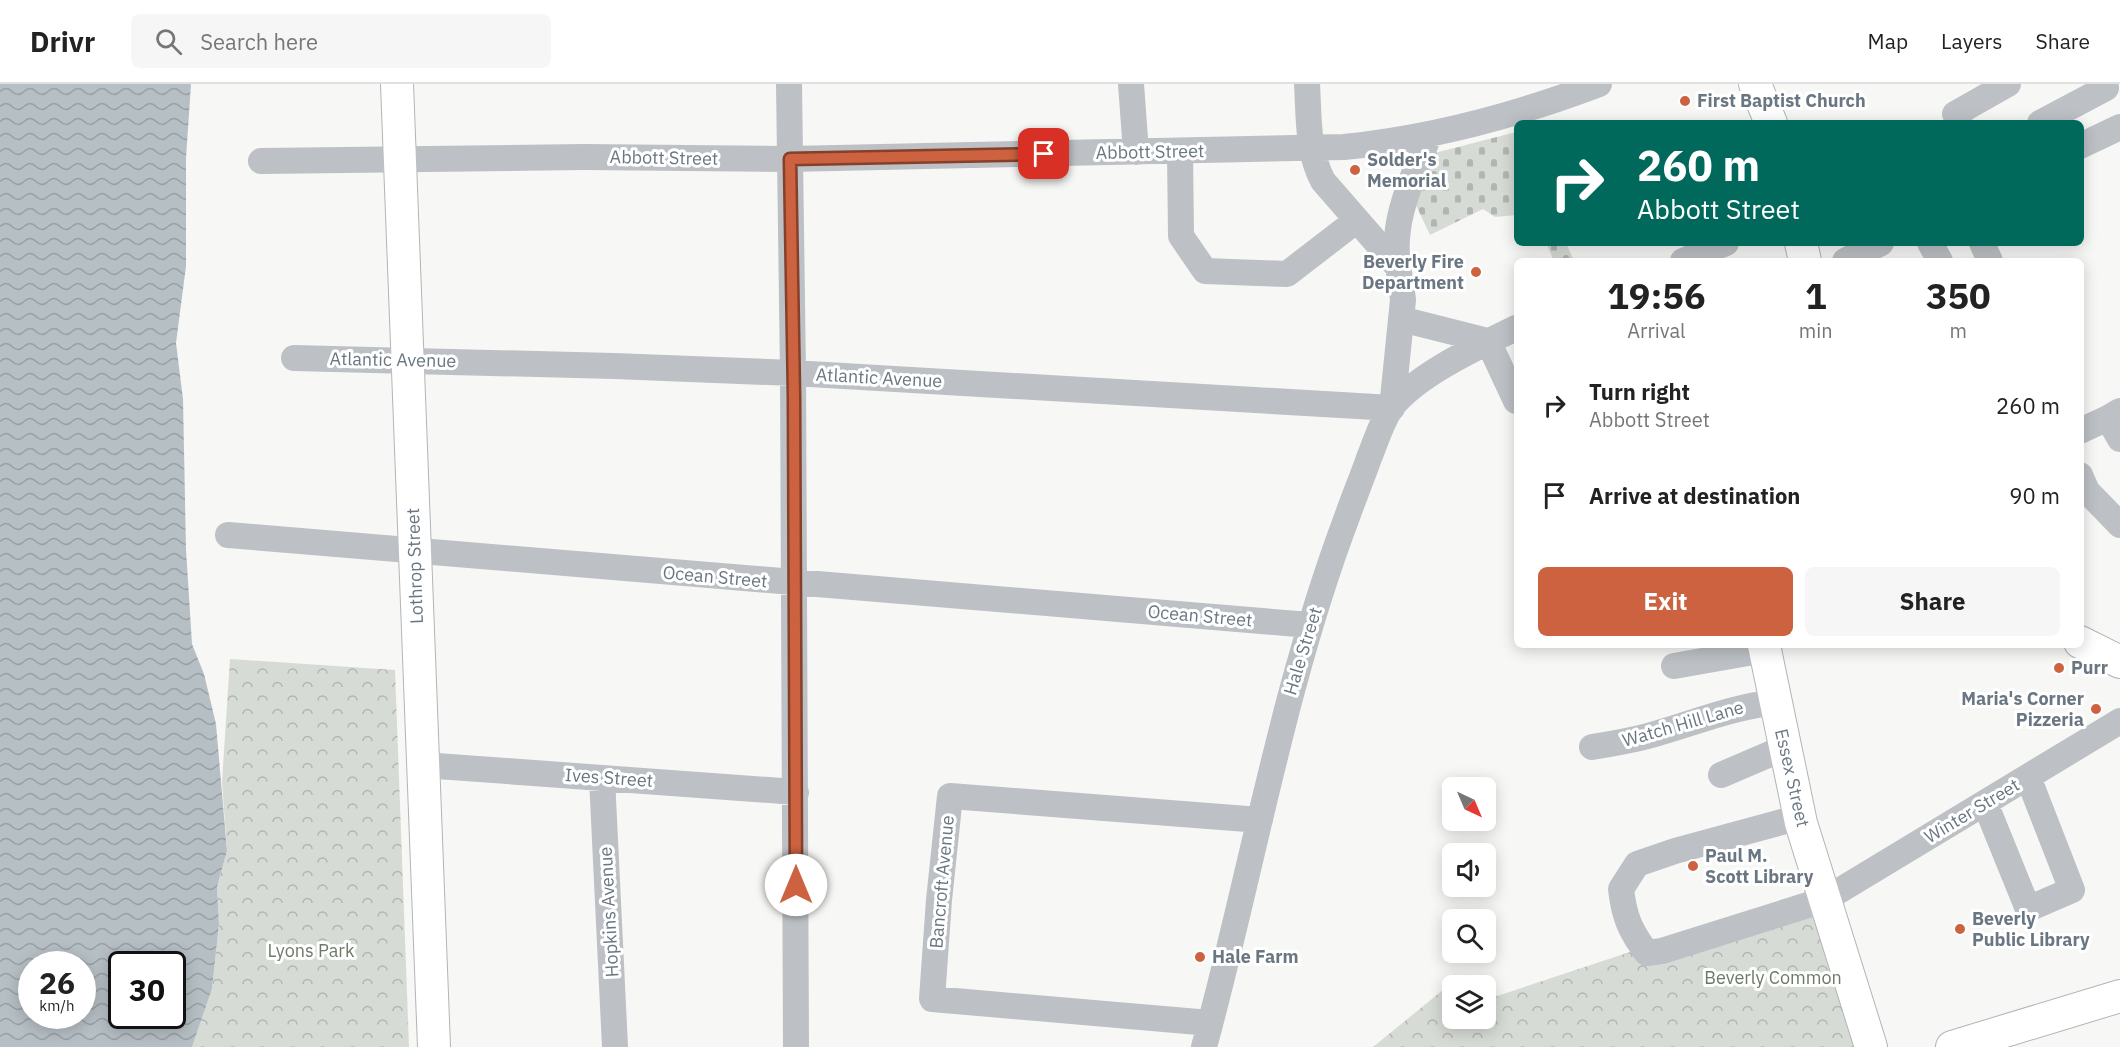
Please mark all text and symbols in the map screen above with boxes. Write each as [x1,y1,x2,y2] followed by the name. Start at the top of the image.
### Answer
[131,14,551,68] search box
[30,23,95,60] text: Drivr
[152,25,185,58] icon: search
[200,27,318,56] text: Search here
[1868,27,1908,55] text: Map
[1941,27,2003,55] text: Layers
[2036,27,2090,55] text: Share
[1697,89,1866,112] place label: First Baptist Church
[1678,94,1692,108] marker: First Baptist Church
[1018,128,1069,179] pin
[1027,137,1060,170] icon: arrive
[1637,138,1760,193] text: 260 m
[1096,139,1204,164] street label: Abbott Street
[1538,144,1616,222] icon: right
[610,145,718,170] street label: Abbott Street
[1367,148,1447,192] place label: Solder's Memorial
[1348,163,1362,177] marker: Solder's Memorial
[1637,191,1800,226] text: Abbott Street
[1362,250,1464,294] place label: Beverly Fire Department
[1469,265,1483,279] marker: Beverly Fire Department
[1607,272,1706,319] text: 19:56
[1805,272,1827,319] text: 1
[1926,272,1991,319] text: 350
[1627,317,1686,344] text: Arrival
[1799,317,1833,344] text: min
[1950,317,1967,344] text: m
[329,347,457,372] street label: Atlantic Avenue
[815,363,943,392] street label: Atlantic Avenue
[1589,377,1690,406] text: Turn right
[1538,389,1571,422] icon: right
[1996,391,2060,420] text: 260 m
[1589,406,1710,433] text: Abbott Street
[1538,479,1571,512] icon: arrive
[1589,481,1800,510] text: Arrive at destination
[2009,481,2060,510] text: 90 m
[401,508,428,624] street label: Lothrop Street
[662,560,768,593] street label: Ocean Street
[1538,567,1793,636] button: Exit
[1805,567,2060,636] button: Share
[1147,599,1253,632] street label: Ocean Street
[1278,604,1327,698] street label: Hale Street
[2071,656,2108,679] place label: Purr
[2052,661,2066,675] marker: Purr
[1961,687,2084,731] place label: Maria's Corner Pizzeria
[1620,695,1746,752] street label: Watch Hill Lane
[2089,702,2103,716] marker: Maria's Corner Pizzeria
[1770,726,1815,829] street label: Essex Street
[564,763,654,792] street label: Ives Street
[1920,773,2024,848] street label: Winter Street
[1442,777,1496,831] north arrow
[1442,777,1496,1029] map controls
[924,814,959,950] street label: Bancroft Avenue
[1442,843,1496,897] button: sound
[1705,844,1814,888] place label: Paul M. Scott Library
[594,846,623,978] street label: Hopkins Avenue
[764,853,828,917] position arrow
[1686,859,1700,873] marker: Paul M. Scott Library
[1972,907,2090,951] place label: Beverly Public Library
[1442,909,1496,963] button: search
[1953,922,1967,936] marker: Beverly Public Library
[268,939,355,962] park label: Lyons Park
[1212,945,1299,968] place label: Hale Farm
[1193,950,1207,964] marker: Hale Farm
[108,951,186,1029] speed limit sign: 30
[39,963,75,1002] text: 26
[1704,966,1842,989] park label: Beverly Common
[1442,975,1496,1029] button: layers
[39,996,75,1015] text: km/h

